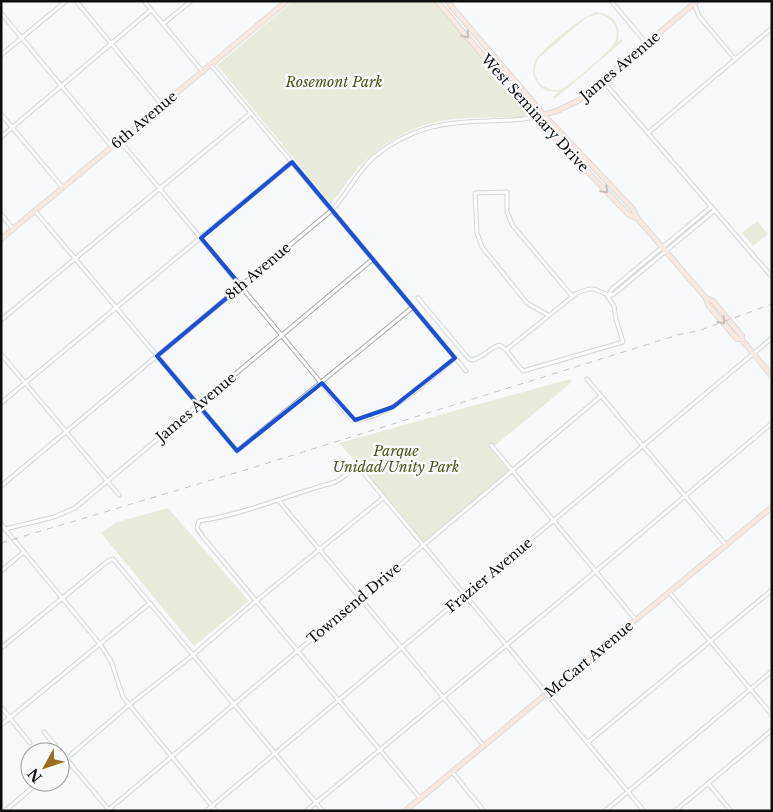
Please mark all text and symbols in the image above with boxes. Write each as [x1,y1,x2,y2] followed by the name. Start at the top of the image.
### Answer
[575,27,664,106] street label: James Avenue
[460,29,469,38] one-way arrow
[477,50,593,176] street label: West Seminary Drive
[285,73,382,91] park label: Rosemont Park
[107,87,181,153] street label: 6th Avenue
[599,185,608,194] one-way arrow
[222,238,294,304] street label: 8th Avenue
[716,315,724,324] one-way arrow
[151,368,240,447] street label: James Avenue
[333,442,459,476] park label: Parque Unidad/Unity Park
[442,534,536,616] street label: Frazier Avenue
[303,558,405,648] street label: Townsend Drive
[541,617,637,701] street label: McCart Avenue
[20,742,70,792] north arrow
[24,765,46,786] text: N

